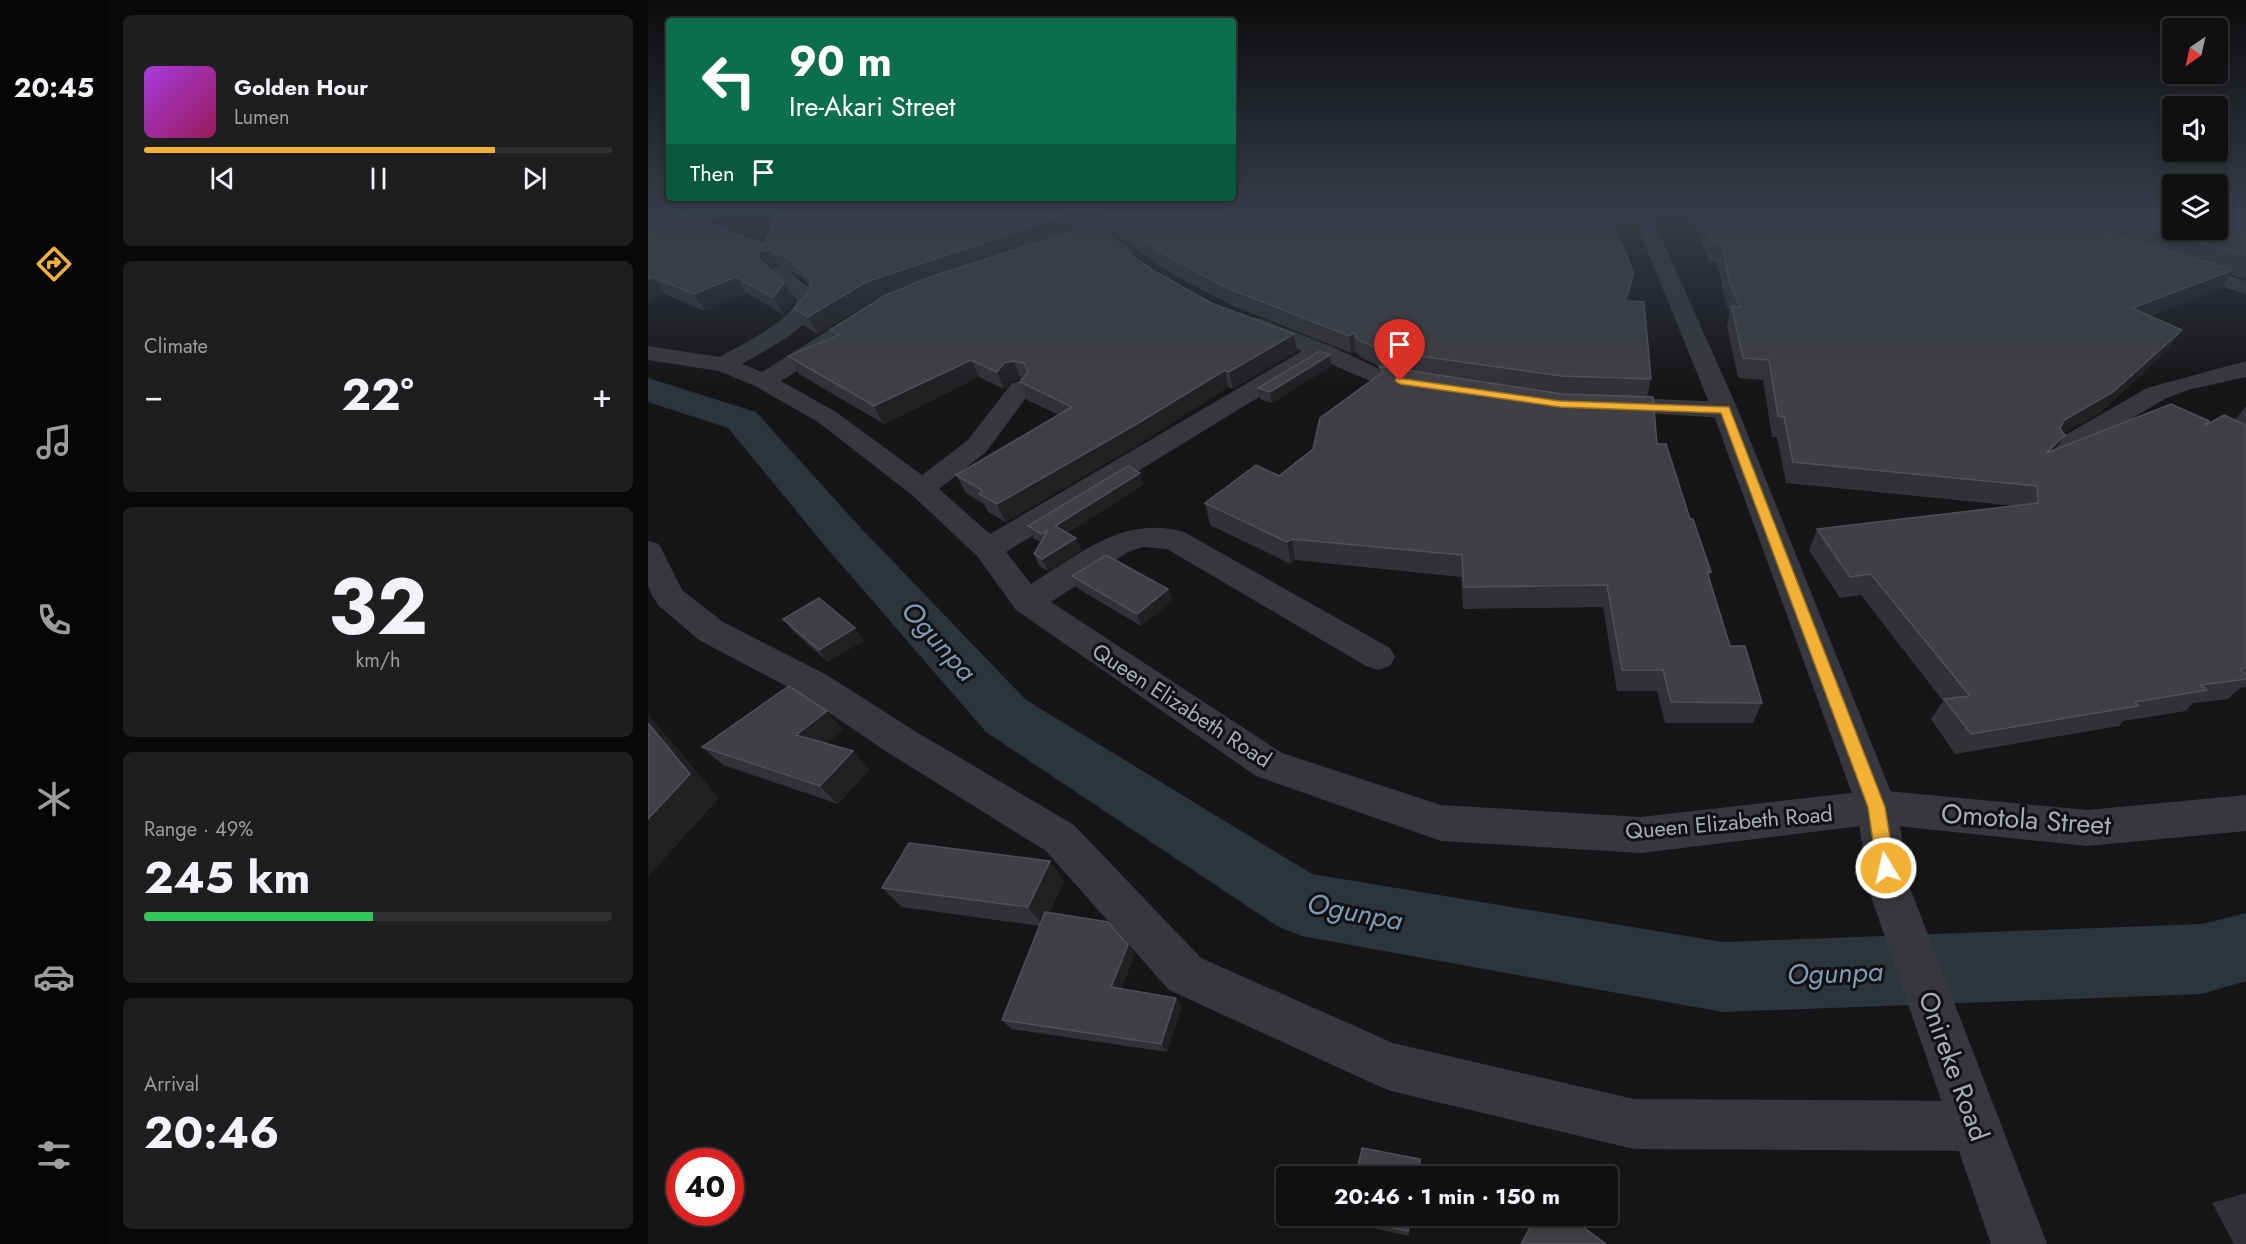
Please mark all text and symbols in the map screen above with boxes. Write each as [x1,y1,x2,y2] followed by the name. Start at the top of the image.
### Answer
[2162,18,2228,84] north arrow
[2162,18,2228,240] map controls
[789,31,892,92] text: 90 m
[690,42,768,120] icon: left
[14,68,94,107] text: 20:45
[234,71,368,103] text: Golden Hour
[789,87,956,126] text: Ire-Akari Street
[2162,96,2228,162] button: sound
[234,103,290,132] text: Lumen
[747,156,780,189] icon: arrive
[690,157,735,189] text: Then
[206,162,239,195] icon: previous
[362,162,395,195] icon: pause
[518,162,551,195] icon: next
[2162,174,2228,240] button: layers
[33,243,75,285] icon: directions
[1374,319,1425,381] pin
[1383,328,1416,361] icon: arrive
[144,332,208,361] text: Climate
[341,362,414,427] text: 22°
[144,372,163,419] text: −
[592,372,612,419] text: +
[33,421,75,463] icon: music
[328,551,428,663] text: 32
[892,591,987,691] water label: Ogunpa
[33,599,75,641] icon: phone
[1086,635,1278,775] street label: Queen Elizabeth Road
[355,646,401,675] text: km/h
[33,778,75,820] icon: climate
[1940,794,2113,844] street label: Omotola Street
[1624,797,1834,847] street label: Queen Elizabeth Road
[144,815,253,844] text: Range · 49%
[1854,836,1918,900] position arrow
[144,845,310,910] text: 245 km
[1304,883,1407,941] water label: Ogunpa
[1786,951,1884,995] water label: Ogunpa
[33,956,75,998] icon: car
[1909,986,1999,1146] street label: Onireke Road
[144,1070,199,1099] text: Arrival
[144,1100,279,1165] text: 20:46
[33,1134,75,1176] icon: filters
[666,1148,744,1226] speed limit sign: 40
[1334,1180,1560,1212] text: 20:46 · 1 min · 150 m

